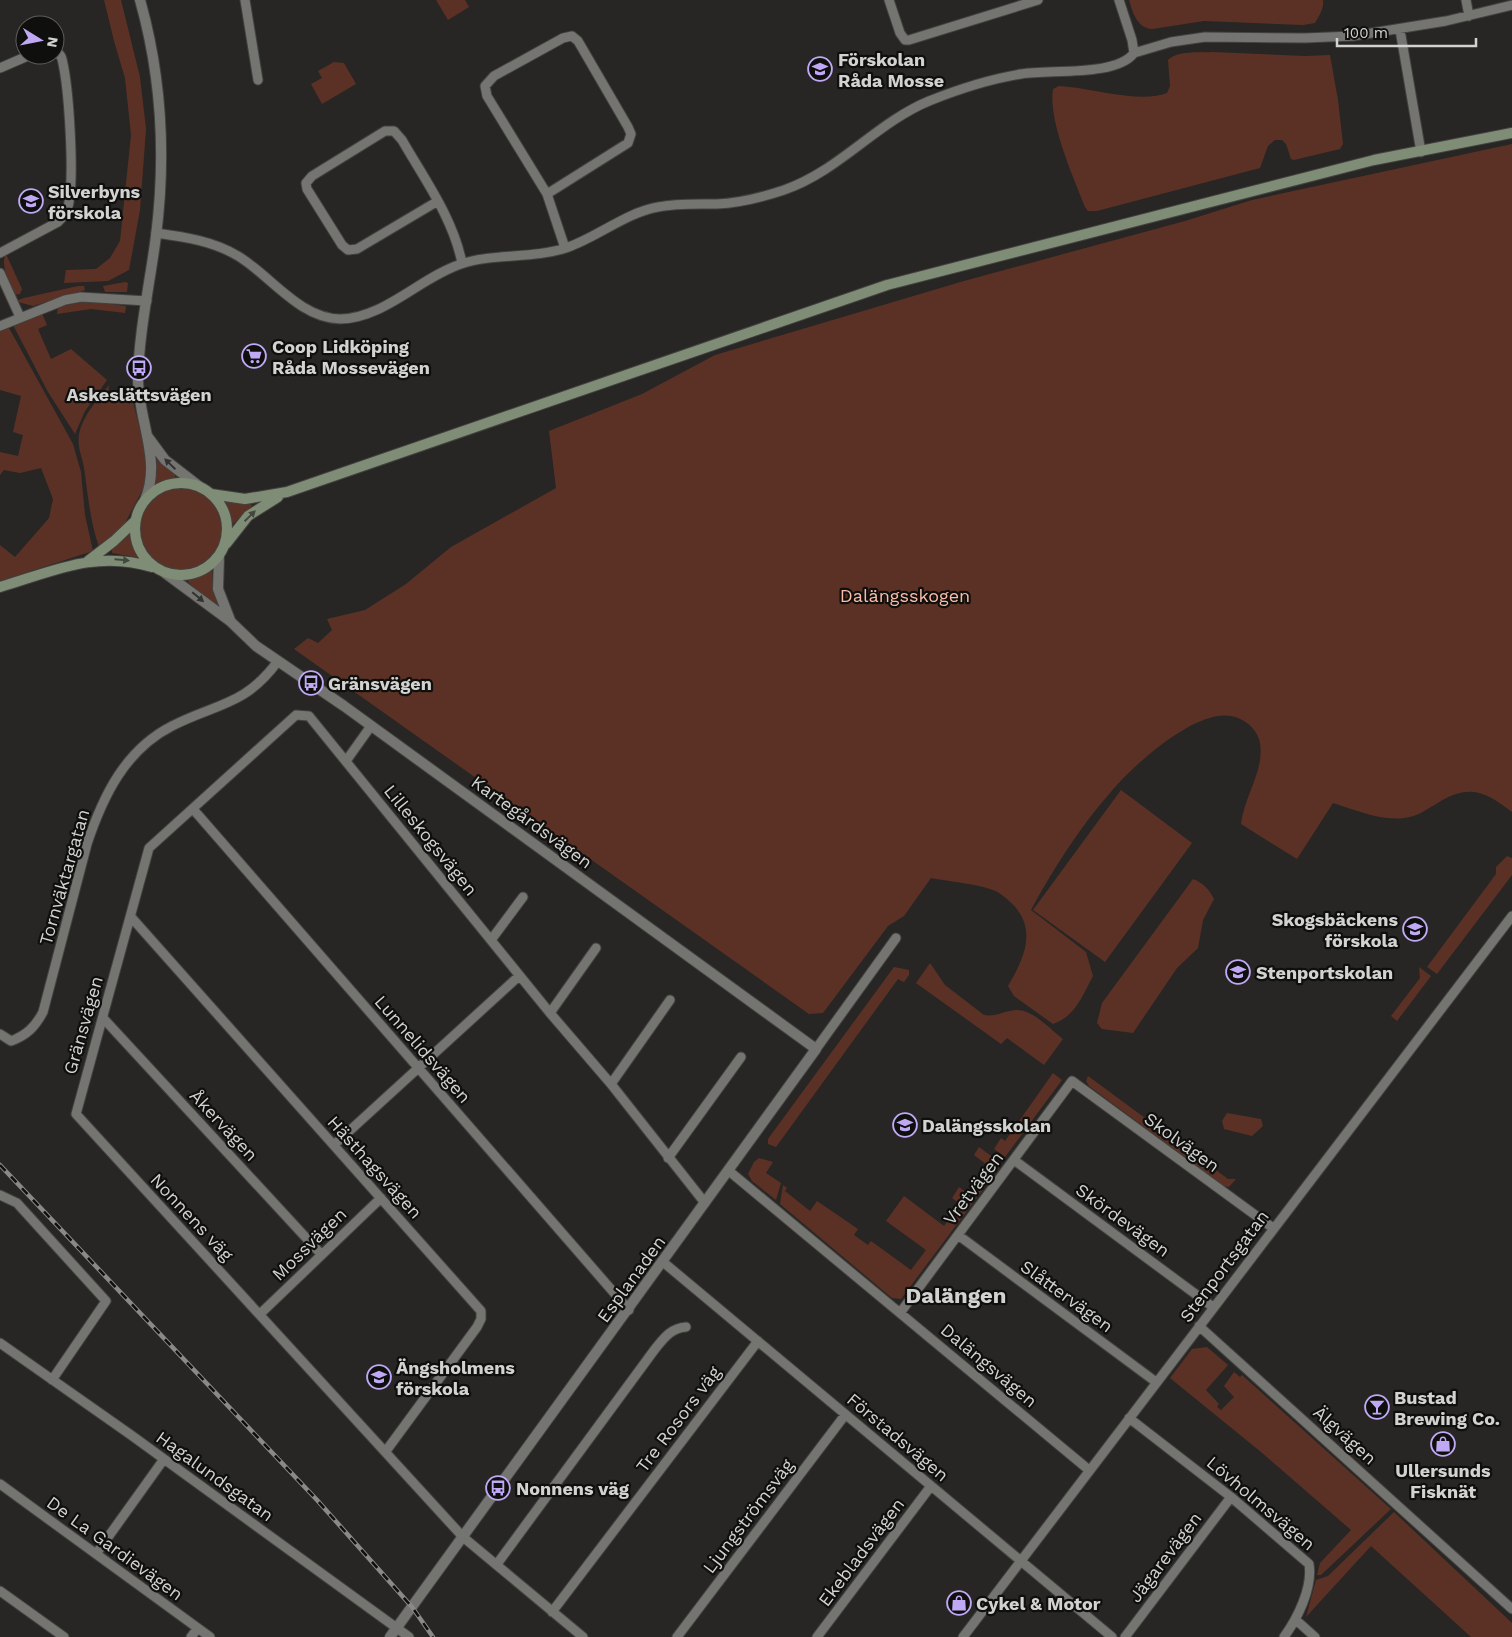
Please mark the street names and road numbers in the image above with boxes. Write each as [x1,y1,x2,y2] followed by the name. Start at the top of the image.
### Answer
[467,771,597,873] street label: Kartegårdsvägen
[380,780,482,900] street label: Lilleskogsvägen
[35,807,93,947] street label: Tornväktargatan
[59,974,107,1076] street label: Gränsvägen
[371,991,475,1107] street label: Lunnelidsvägen
[186,1085,262,1165] street label: Åkervägen
[1140,1108,1224,1176] street label: Skolvägen
[323,1111,427,1223] street label: Hästhagsvägen
[939,1147,1007,1229] street label: Vretvägen
[146,1169,238,1265] street label: Nonnens väg
[1072,1179,1174,1261] street label: Skördevägen
[267,1203,351,1285] street label: Mossvägen
[1175,1206,1273,1326] street label: Stenportsgatan
[592,1232,670,1326] street label: Esplanaden
[1017,1255,1117,1337] street label: Slåttervägen
[937,1319,1041,1411] street label: Dalängsvägen
[631,1362,725,1476] street label: Tre Rosors väg
[843,1388,953,1486] street label: Förstadsvägen
[1309,1401,1381,1469] street label: Älgvägen
[152,1426,278,1526] street label: Hagalundsgatan
[1203,1452,1319,1554] street label: Lövholmsvägen
[698,1454,798,1577] street label: Ljungströmsväg
[43,1492,187,1604] street label: De La Gardievägen
[814,1494,908,1610] street label: Ekebladsvägen
[1124,1508,1206,1606] street label: Jägarevägen

